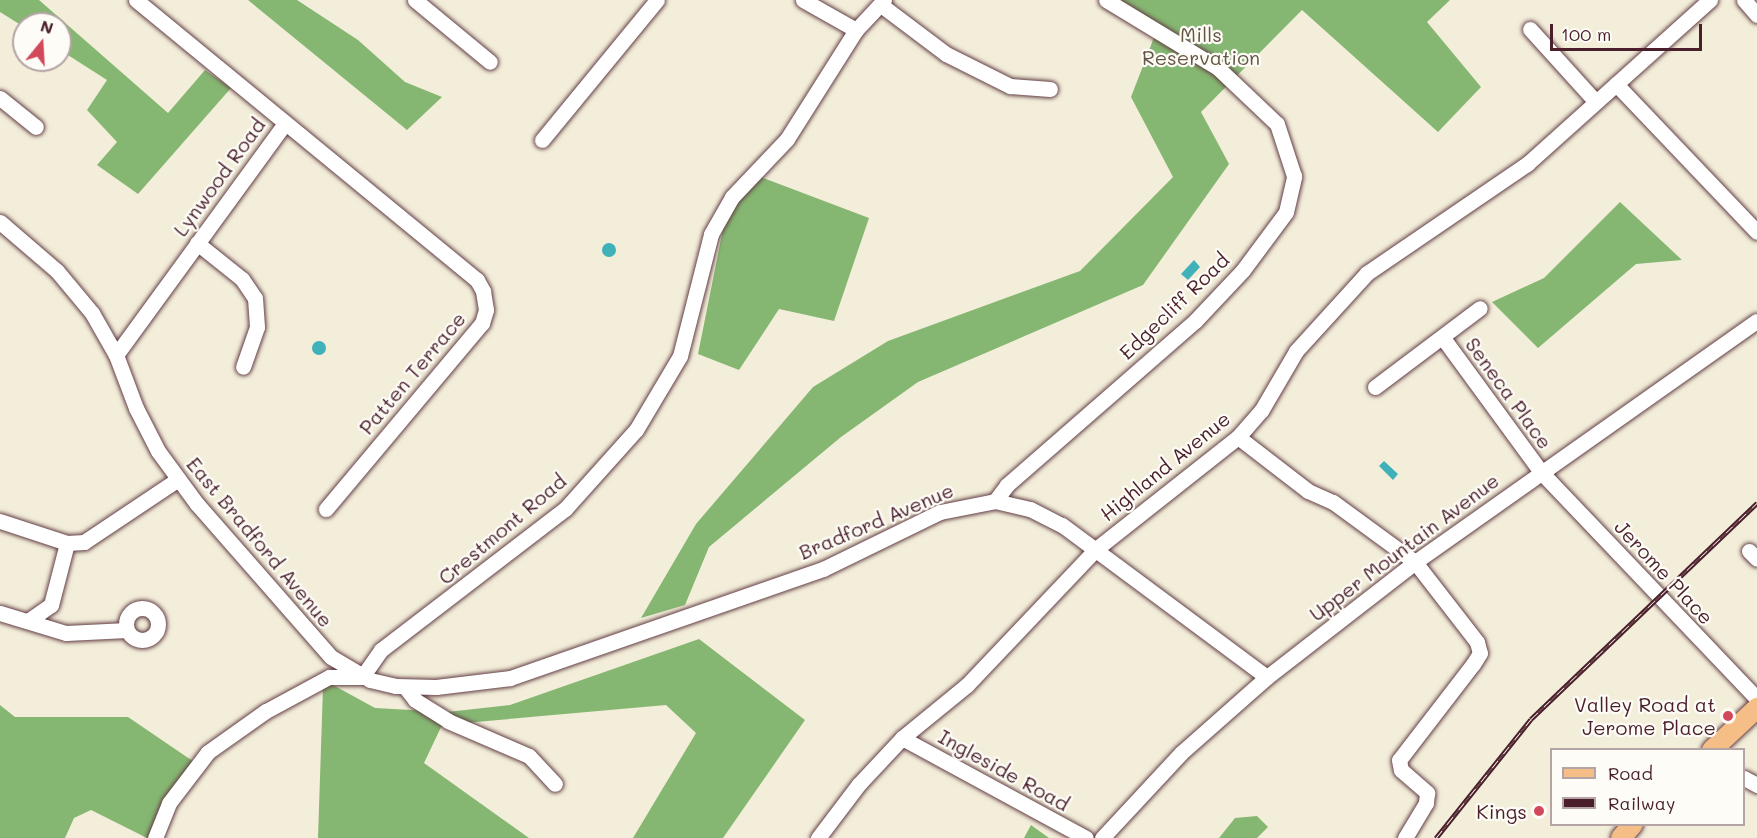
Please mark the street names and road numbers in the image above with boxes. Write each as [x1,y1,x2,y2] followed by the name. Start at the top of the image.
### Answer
[168,113,270,241] street label: Lynwood Road
[1114,248,1234,364] street label: Edgecliff Road
[354,307,470,439] street label: Patten Terrace
[1461,333,1557,453] street label: Seneca Place
[1095,406,1235,526] street label: Highland Avenue
[182,452,338,632] street label: East Bradford Avenue
[1305,468,1503,626] street label: Upper Mountain Avenue
[433,469,571,589] street label: Crestmont Road
[795,478,957,564] street label: Bradford Avenue
[1610,515,1718,629] street label: Jerome Place
[934,724,1074,816] street label: Ingleside Road

